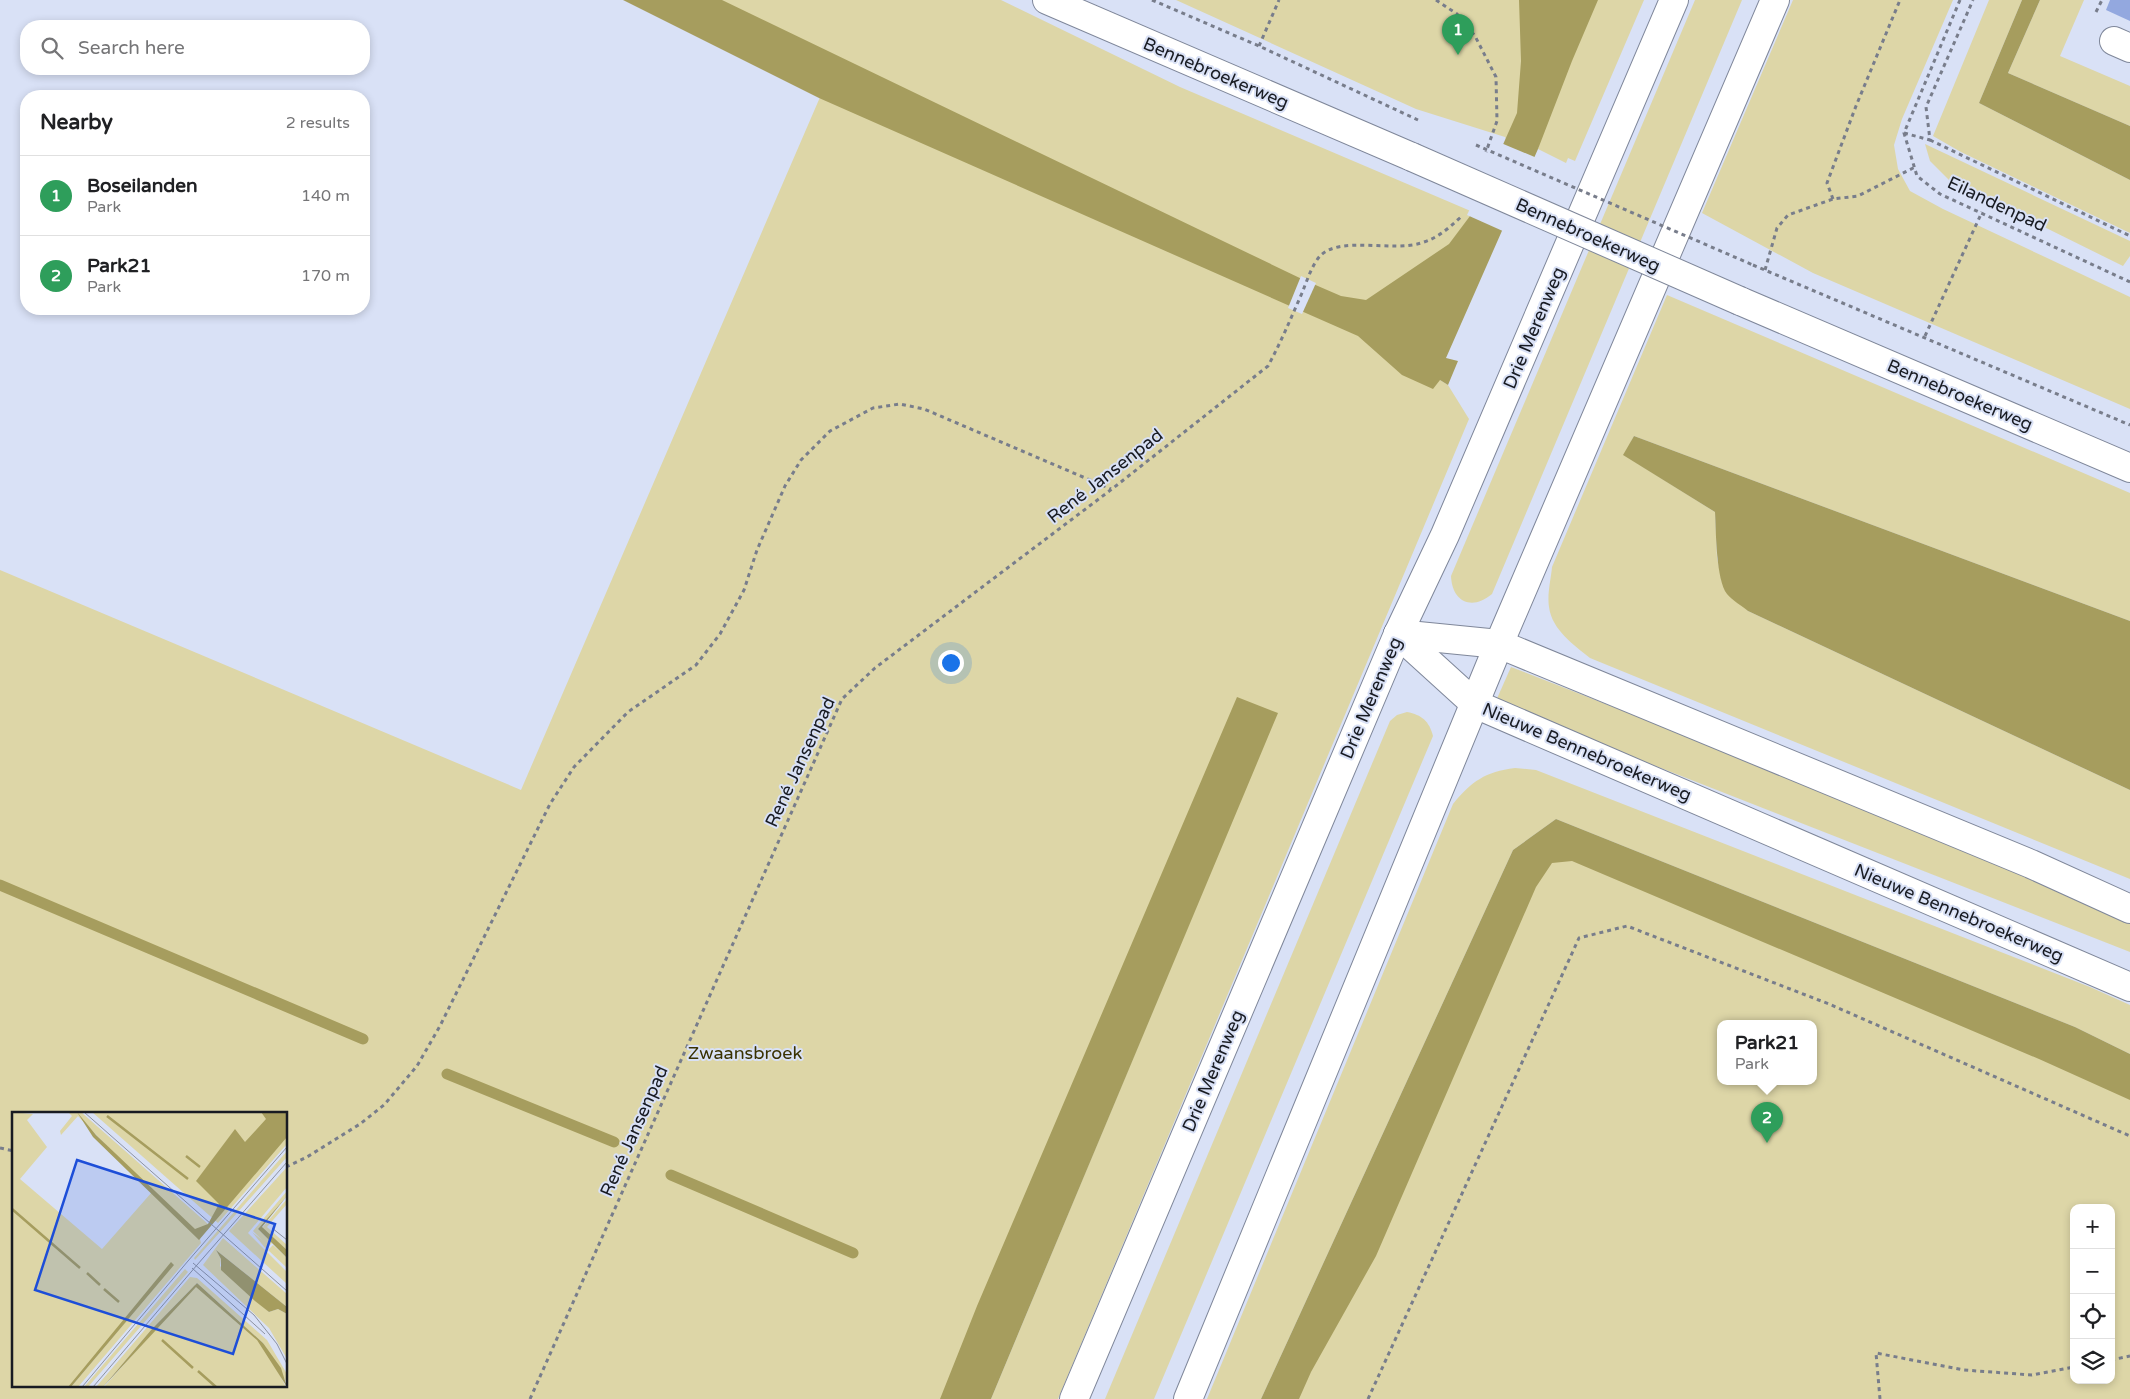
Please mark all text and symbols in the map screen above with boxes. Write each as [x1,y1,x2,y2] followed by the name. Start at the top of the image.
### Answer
[1442,14,1474,55] pin: 1
[20,20,370,75] search box
[1140,32,1292,114] street label: Bennebroekerweg
[38,34,66,62] icon: search
[78,37,185,59] text: Search here
[40,110,113,135] text: Nearby
[286,113,350,133] text: 2 results
[1944,171,2050,237] street label: Eilandenpad
[87,175,198,197] text: Boseilanden
[51,186,61,206] text: 1
[301,186,350,206] text: 140 m
[1512,193,1664,277] street label: Bennebroekerweg
[87,197,121,217] text: Park
[87,255,151,277] text: Park21
[1498,264,1570,392] street label: Drie Merenweg
[51,266,61,286] text: 2
[301,266,350,286] text: 170 m
[87,277,121,297] text: Park
[1884,354,2036,436] street label: Bennebroekerweg
[1043,424,1167,528] street label: René Jansenpad
[1335,634,1407,762] street label: Drie Merenweg
[938,650,964,676] your location
[760,693,840,831] street label: René Jansenpad
[1479,698,1695,806] street label: Nieuwe Bennebroekerweg
[1851,859,2067,967] street label: Nieuwe Bennebroekerweg
[1177,1007,1249,1135] street label: Drie Merenweg
[1717,1020,1817,1085] popup
[1735,1032,1799,1054] text: Park21
[688,1042,802,1064] park label: Zwaansbroek
[1735,1054,1769,1074] text: Park
[595,1062,673,1200] street label: René Jansenpad
[1751,1102,1783,1143] pin: 2
[12,1112,288,1386] inset map
[2070,1204,2115,1384] map controls
[2070,1204,2115,1249] button: +
[2070,1249,2115,1294] button: −
[2070,1294,2115,1339] button: locate
[2070,1339,2115,1384] button: layers

